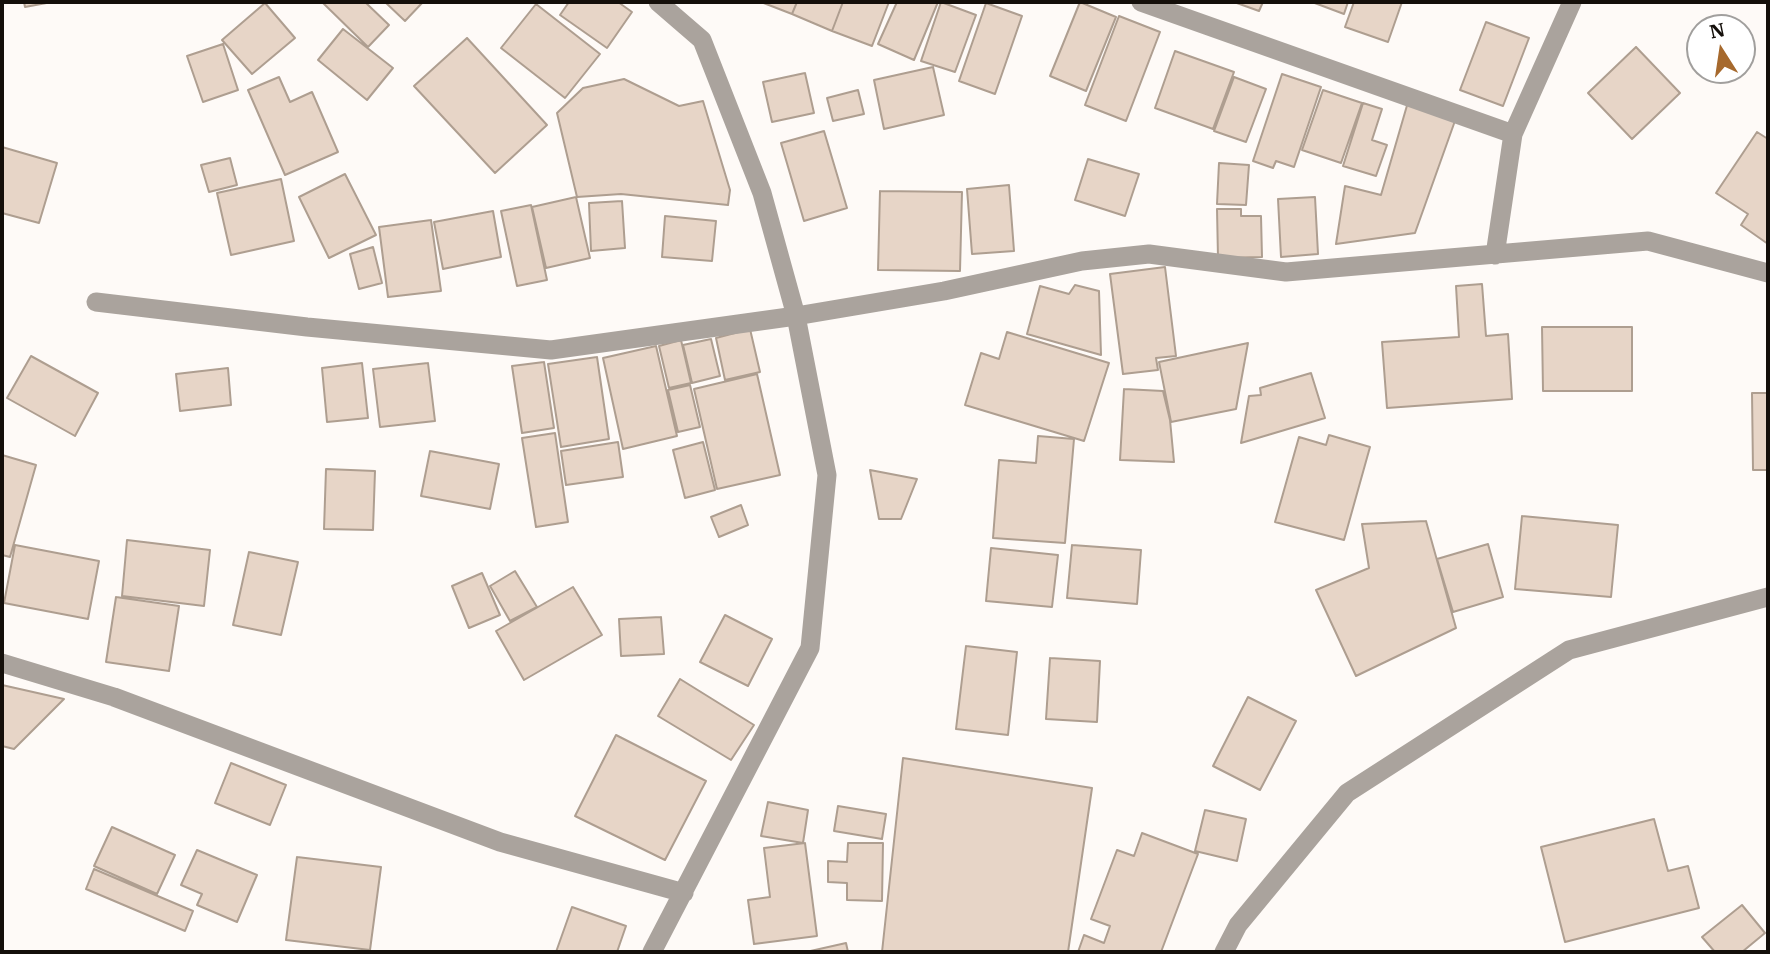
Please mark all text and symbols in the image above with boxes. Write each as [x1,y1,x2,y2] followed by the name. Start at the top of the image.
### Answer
[1686,14,1756,84] north arrow
[1707,17,1727,44] text: N

